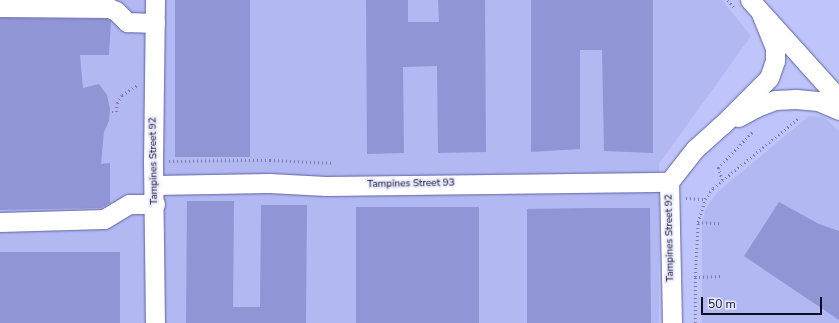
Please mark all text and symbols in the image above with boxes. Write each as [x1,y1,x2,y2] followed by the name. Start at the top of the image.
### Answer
[147,117,161,205] street label: Tampines Street 92
[367,177,455,191] street label: Tampines Street 93
[663,194,677,282] street label: Tampines Street 92
[703,289,824,315] scale bar
[708,296,736,312] text: 50 m

